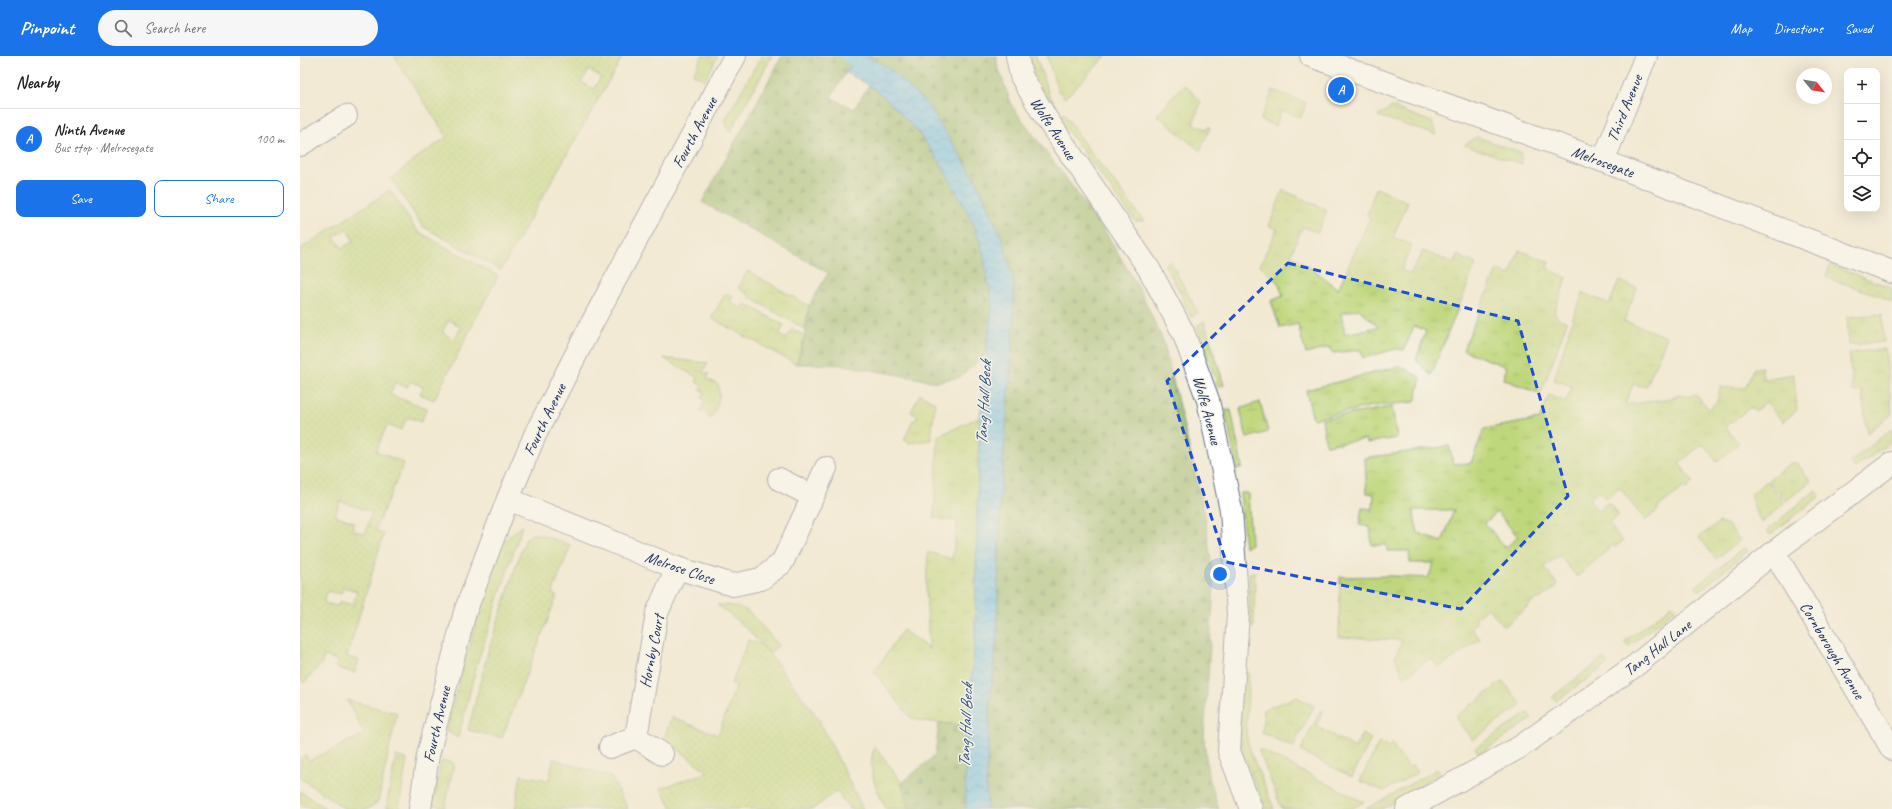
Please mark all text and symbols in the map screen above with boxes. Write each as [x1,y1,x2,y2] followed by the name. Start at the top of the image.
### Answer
[98,10,378,46] search box
[20,16,74,40] text: Pinpoint
[112,17,134,39] icon: search
[144,19,205,38] text: Search here
[1731,20,1752,37] text: Map
[1774,20,1823,37] text: Directions
[1845,20,1872,37] text: Saved
[1796,68,1832,104] north arrow
[1844,68,1880,212] map controls
[1844,68,1880,104] button: +
[1602,70,1648,145] street label: Third Avenue
[16,72,59,93] text: Nearby
[1328,75,1354,105] pin: A
[668,92,723,171] street label: Fourth Avenue
[1026,94,1082,165] street label: Wolfe Avenue
[1844,104,1880,140] button: −
[54,121,124,140] text: Ninth Avenue
[26,131,32,147] text: A
[256,131,284,147] text: 100 m
[54,140,153,156] text: Bus stop · Melrosegate
[1844,140,1880,176] button: locate
[1569,141,1638,183] street label: Melrosegate
[1844,176,1880,212] button: layers
[16,180,146,217] button: Save
[154,180,284,217] button: Share
[971,357,996,446] water label: Tang Hall Beck
[1188,374,1226,449] street label: Wolfe Avenue
[519,379,572,459] street label: Fourth Avenue
[642,547,719,590] street label: Melrose Close
[1210,564,1230,584] your location
[1795,598,1870,704] street label: Cornborough Avenue
[635,610,669,689] street label: Hornby Court
[1620,614,1697,680] street label: Tang Hall Lane
[954,680,978,768] water label: Tang Hall Beck
[419,682,456,764] street label: Fourth Avenue

